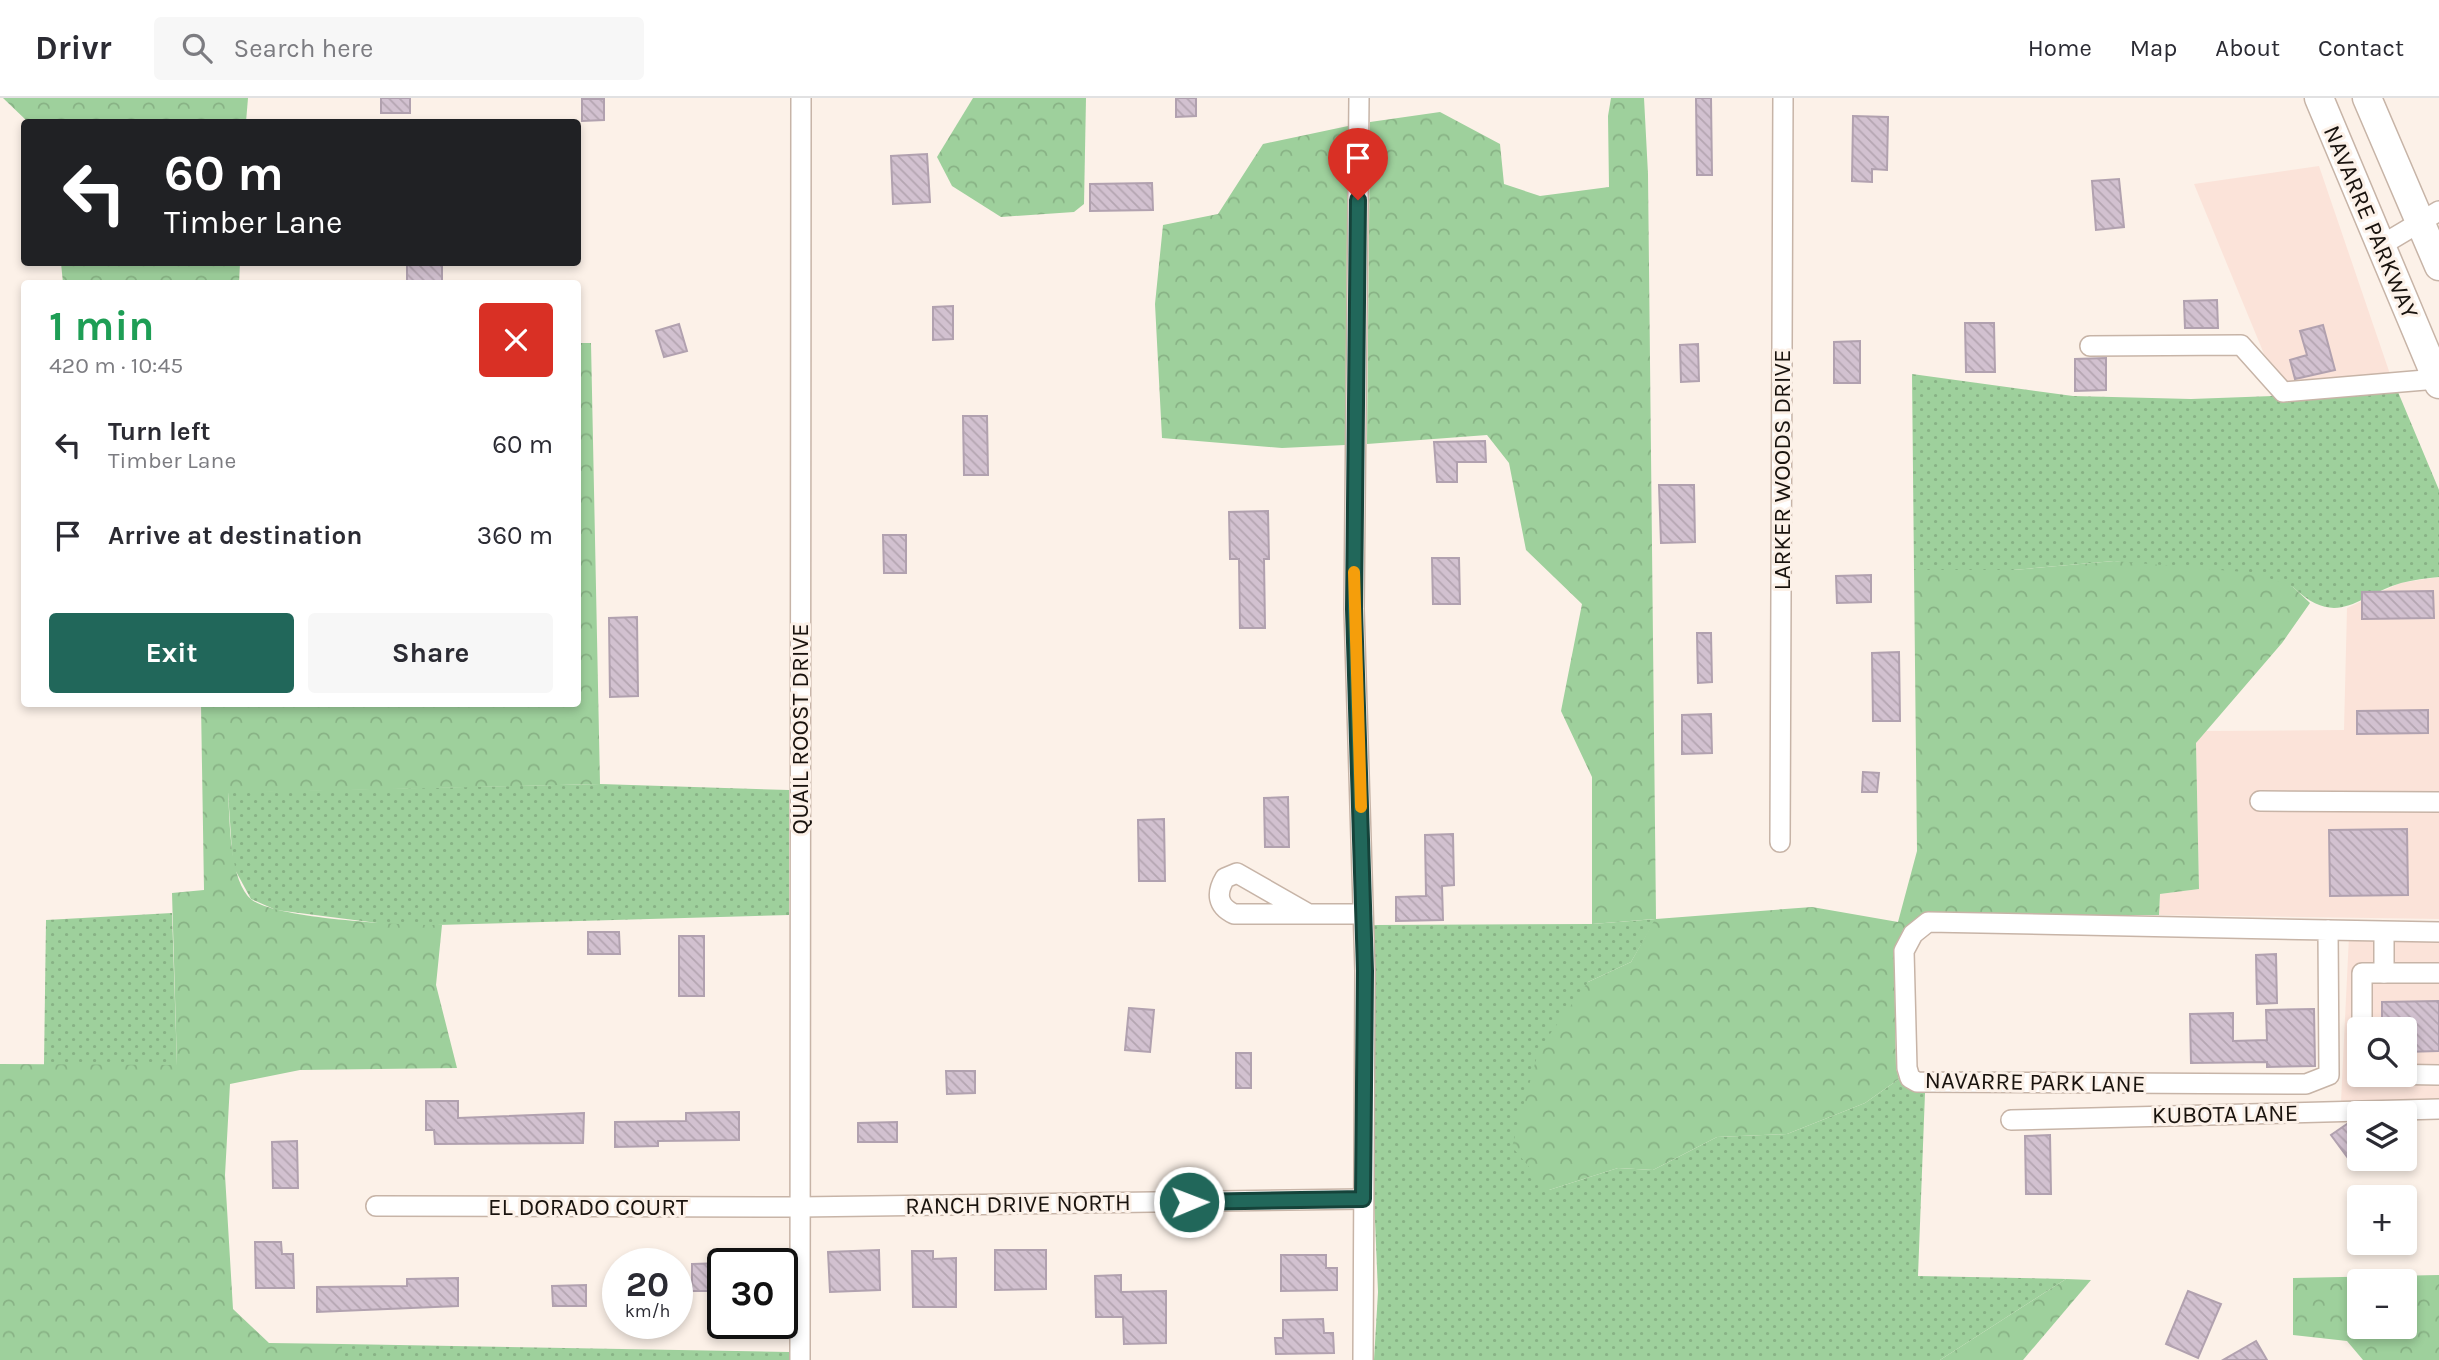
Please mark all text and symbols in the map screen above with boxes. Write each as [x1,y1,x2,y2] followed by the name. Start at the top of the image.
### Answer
[154,17,644,80] search box
[35,29,112,67] text: Drivr
[178,29,216,67] icon: search
[234,33,373,64] text: Search here
[2028,34,2092,62] text: Home
[2130,34,2177,62] text: Map
[2215,34,2280,62] text: About
[2318,34,2404,62] text: Contact
[2318,121,2424,323] street label: NAVARRE PARKWAY
[1328,128,1388,200] pin
[1339,139,1377,177] icon: arrive
[164,145,284,202] text: 60 m
[49,147,140,238] icon: left
[164,204,342,241] text: Timber Lane
[49,301,154,351] text: 1 min
[479,303,553,377] button: close
[1768,350,1796,590] street label: LARKER WOODS DRIVE
[49,352,183,379] text: 420 m · 10:45
[108,416,210,447] text: Turn left
[49,426,87,464] icon: left
[492,429,553,460] text: 60 m
[108,447,236,474] text: Timber Lane
[49,517,87,555] icon: arrive
[108,520,362,551] text: Arrive at destination
[477,520,553,551] text: 360 m
[49,613,294,693] button: Exit
[308,613,553,693] button: Share
[786,624,814,834] street label: QUAIL ROOST DRIVE
[2347,1017,2417,1339] map controls
[2347,1017,2417,1087] button: search
[1924,1066,2146,1098] street label: NAVARRE PARK LANE
[2152,1099,2298,1129] street label: KUBOTA LANE
[2347,1101,2417,1171] button: layers
[1152,1165,1226,1239] position arrow
[2347,1185,2417,1255] button: +
[905,1188,1131,1220] street label: RANCH DRIVE NORTH
[488,1193,688,1221] street label: EL DORADO COURT
[707,1248,798,1339] speed limit sign: 30
[626,1264,669,1305] text: 20
[2347,1269,2417,1339] button: −
[625,1300,670,1322] text: km/h

